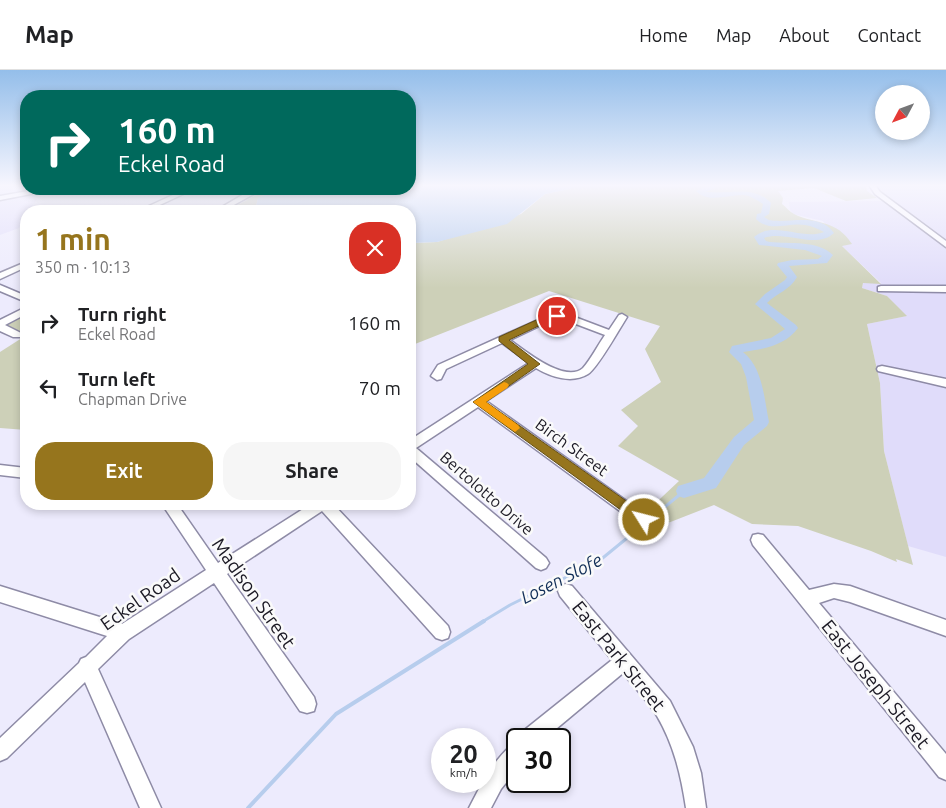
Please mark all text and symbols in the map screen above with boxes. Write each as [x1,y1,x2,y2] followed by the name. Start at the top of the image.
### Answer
[25,21,74,48] text: Map
[639,25,688,45] text: Home
[716,25,751,45] text: Map
[779,25,829,45] text: About
[857,25,921,45] text: Contact
[875,85,930,140] north arrow
[875,85,930,140] map controls
[35,110,100,175] icon: right
[118,110,216,150] text: 160 m
[118,151,225,176] text: Eckel Road
[35,222,111,256] text: 1 min
[349,222,401,274] button: close
[35,258,131,276] text: 350 m · 10:13
[536,295,578,337] pin
[543,302,571,330] icon: arrive
[78,303,166,325] text: Turn right
[35,309,63,337] icon: right
[348,312,401,334] text: 160 m
[78,325,156,343] text: Eckel Road
[78,368,156,390] text: Turn left
[35,374,63,402] icon: left
[359,377,401,399] text: 70 m
[78,390,187,408] text: Chapman Drive
[532,415,612,480] street label: Birch Street
[35,442,213,500] button: Exit
[223,442,401,500] button: Share
[437,448,537,538] street label: Bertolotto Drive
[617,493,669,545] position arrow
[208,534,300,653] street label: Madison Street
[517,549,605,608] water label: Losen Slofe
[96,564,184,634] street label: Eckel Road
[568,596,671,716] street label: East Park Street
[817,615,935,753] street label: East Joseph Street
[506,728,571,793] speed limit sign: 30
[449,740,478,768] text: 20
[450,766,477,779] text: km/h

